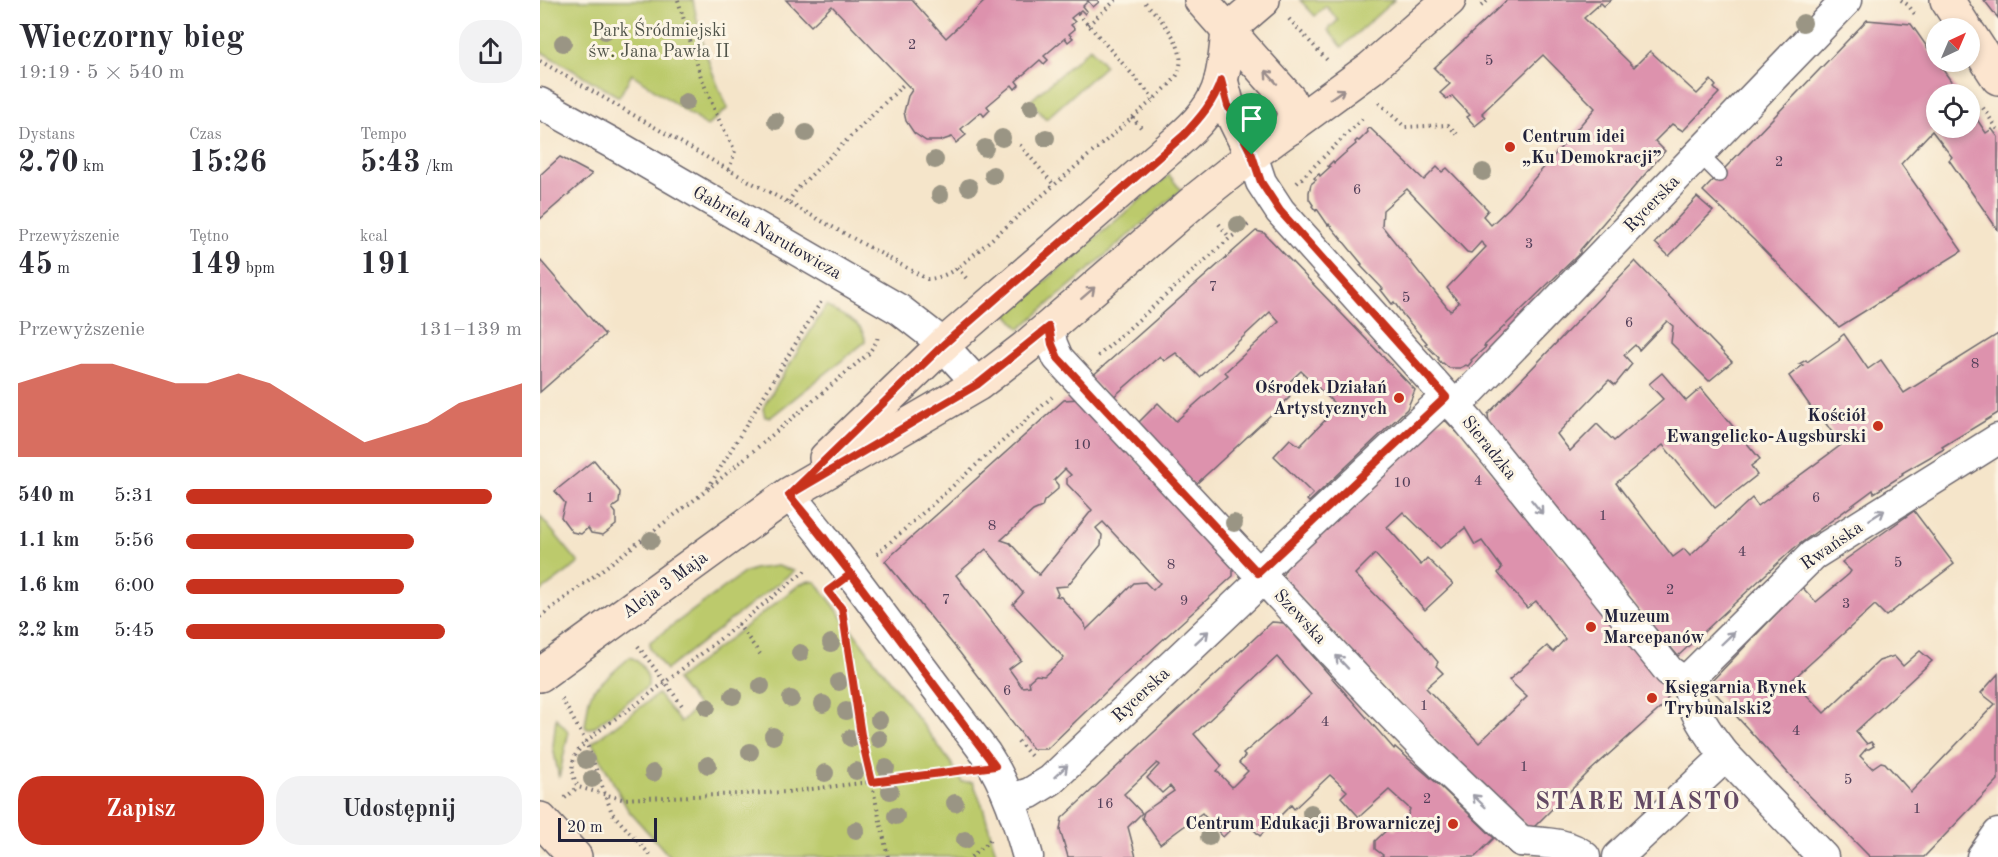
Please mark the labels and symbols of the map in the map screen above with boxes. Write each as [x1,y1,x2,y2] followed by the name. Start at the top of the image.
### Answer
[588,17,730,61] park label: Park Śródmiejski św. Jana Pawła II
[1926,18,1980,72] north arrow
[908,38,916,53] house number: 2
[1485,54,1493,69] house number: 5
[1264,70,1278,85] one-way arrow
[1329,88,1345,100] one-way arrow
[1226,93,1277,155] pin
[1522,128,1661,167] place label: Centrum idei „Ku Demokracji”
[1503,140,1517,154] marker: Centrum idei „Ku Demokracji”
[1775,155,1783,170] house number: 2
[1621,172,1683,236] street label: Rycerska
[690,183,845,283] street label: Gabriela Narutowicza
[1353,183,1361,198] house number: 6
[1525,237,1533,252] house number: 3
[1209,280,1217,295] house number: 7
[1080,286,1095,300] one-way arrow
[1402,291,1410,306] house number: 5
[1625,316,1633,331] house number: 6
[1971,357,1979,372] house number: 8
[1255,379,1387,418] place label: Ośrodek Działań Artystycznych
[1392,391,1406,405] marker: Ośrodek Działań Artystycznych
[1666,407,1866,446] place label: Kościół Ewangelicko-Augsburski
[1458,413,1520,483] street label: Sieradzka
[1871,419,1885,433] marker: Kościół Ewangelicko-Augsburski
[1073,438,1091,453] house number: 10
[1474,474,1482,489] house number: 4
[1393,476,1411,491] house number: 10
[586,491,594,506] house number: 1
[1812,491,1820,506] house number: 6
[1530,498,1543,514] one-way arrow
[1869,508,1886,521] one-way arrow
[1599,509,1607,524] house number: 1
[1798,518,1866,574] street label: Rwańska
[988,519,996,534] house number: 8
[1738,545,1746,560] house number: 4
[619,548,711,622] street label: Aleja 3 Maja
[1894,556,1902,571] house number: 5
[1167,558,1175,573] house number: 8
[1666,583,1674,598] house number: 2
[1270,586,1330,648] street label: Szewska
[942,593,950,608] house number: 7
[1180,594,1188,609] house number: 9
[1842,597,1850,612] house number: 3
[1603,608,1705,647] place label: Muzeum Marcepanów
[1584,620,1598,634] marker: Muzeum Marcepanów
[1194,630,1209,644] one-way arrow
[1720,631,1735,645] one-way arrow
[1335,655,1349,670] one-way arrow
[1109,664,1173,726] street label: Rycerska
[1664,679,1807,718] place label: Księgarnia Rynek Trybunalski2
[1003,684,1011,699] house number: 6
[1645,691,1659,705] marker: Księgarnia Rynek Trybunalski2
[1420,699,1428,714] house number: 1
[1321,715,1329,730] house number: 4
[1792,724,1800,739] house number: 4
[1520,760,1528,775] house number: 1
[1053,763,1068,778] one-way arrow
[1844,773,1852,788] house number: 5
[1535,791,1741,815] district label: STARE MIASTO
[1423,792,1431,807] house number: 2
[1471,794,1486,808] one-way arrow
[1096,797,1114,812] house number: 16
[1913,802,1921,817] house number: 1
[558,815,657,842] scale bar
[1185,815,1441,833] place label: Centrum Edukacji Browarniczej
[1446,817,1460,831] marker: Centrum Edukacji Browarniczej

